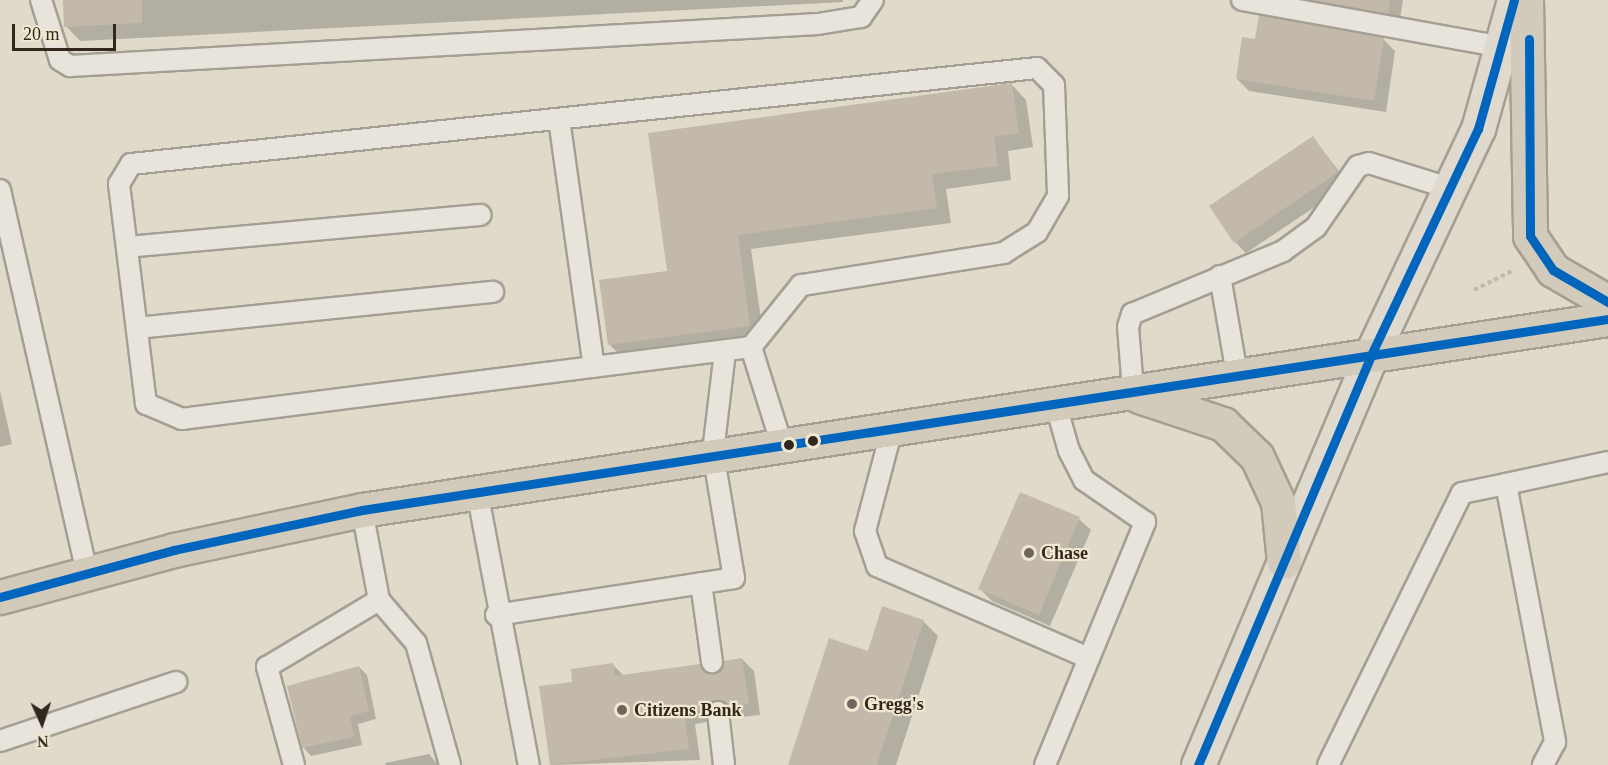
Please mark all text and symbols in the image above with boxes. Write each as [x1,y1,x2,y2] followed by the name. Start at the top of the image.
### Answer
[15,12,118,50] scale bar
[23,24,60,44] text: 20 m
[807,435,819,447] unlabelled marker
[783,439,795,451] unlabelled marker
[1041,542,1088,564] place label: Chase
[1022,546,1036,560] marker: Chase
[12,693,72,753] north arrow
[864,693,924,715] place label: Gregg's
[845,697,859,711] marker: Gregg's
[634,699,742,721] place label: Citizens Bank
[615,703,629,717] marker: Citizens Bank
[37,733,49,750] text: N

